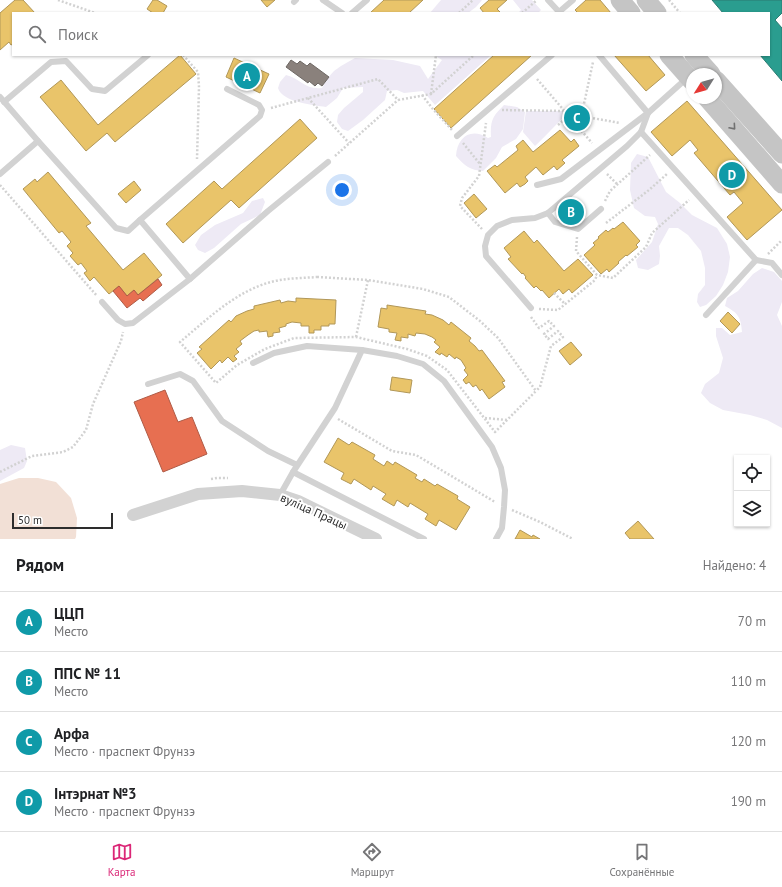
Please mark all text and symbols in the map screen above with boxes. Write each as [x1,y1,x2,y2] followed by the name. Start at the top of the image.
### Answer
[12,12,770,56] search box
[26,23,48,45] icon: search
[58,25,98,44] text: Поиск
[234,61,260,91] pin: A
[686,68,722,104] north arrow
[564,103,590,133] pin: C
[728,123,735,130] one-way arrow
[719,160,745,190] pin: D
[332,180,352,200] your location
[558,197,584,227] pin: B
[734,455,770,527] map controls
[734,455,770,491] button: locate
[278,490,350,532] street label: вуліца Працы
[734,491,770,527] button: layers
[12,511,113,530] scale bar
[18,513,42,527] text: 50 m
[16,554,64,576] text: Рядом
[703,557,766,574] text: Найдено: 4
[54,604,84,623] text: ЦЦП
[25,613,33,630] text: A
[738,613,766,630] text: 70 m
[54,623,88,640] text: Место
[54,664,121,683] text: ППС № 11
[25,673,33,690] text: B
[731,673,766,690] text: 110 m
[54,683,88,700] text: Место
[54,724,89,743] text: Арфа
[25,733,33,750] text: C
[731,733,766,750] text: 120 m
[54,743,195,760] text: Место · праспект Фрунзэ
[54,784,137,803] text: Інтэрнат №3
[25,793,33,810] text: D
[731,793,766,810] text: 190 m
[54,803,195,820] text: Место · праспект Фрунзэ
[108,841,135,879] tab: Карта
[351,841,394,879] tab: Маршрут
[609,841,674,879] tab: Сохранённые

